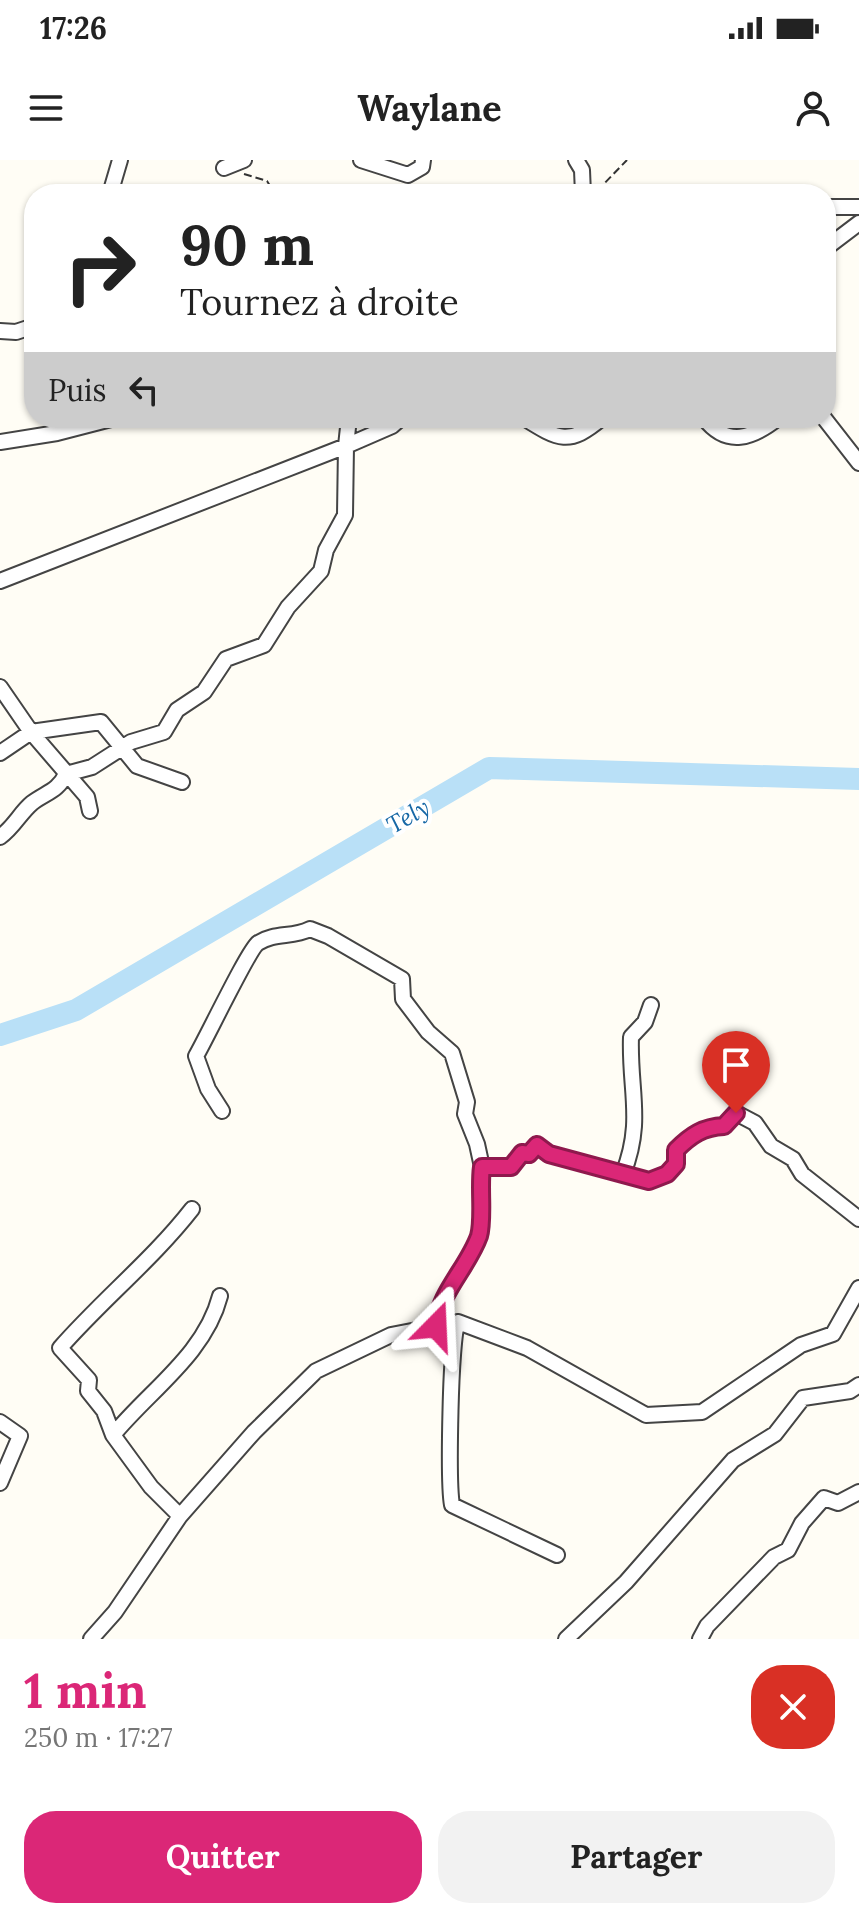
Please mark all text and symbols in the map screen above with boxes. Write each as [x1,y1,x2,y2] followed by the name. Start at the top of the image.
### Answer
[40,9,107,47] text: 17:26
[357,85,502,131] text: Waylane
[24,86,68,130] icon: menu
[791,86,835,130] icon: person
[180,209,314,280] text: 90 m
[48,216,152,320] icon: right
[180,279,459,325] text: Tournez à droite
[122,368,166,412] icon: left
[48,371,106,409] text: Puis
[381,791,435,841] water label: Tely
[702,1031,770,1113] pin
[714,1043,758,1087] icon: arrive
[394,1284,478,1368] position arrow
[24,1660,147,1721] text: 1 min
[751,1665,835,1749] button: close
[24,1721,172,1754] text: 250 m · 17:27
[24,1811,422,1903] button: Quitter
[438,1811,835,1903] button: Partager

